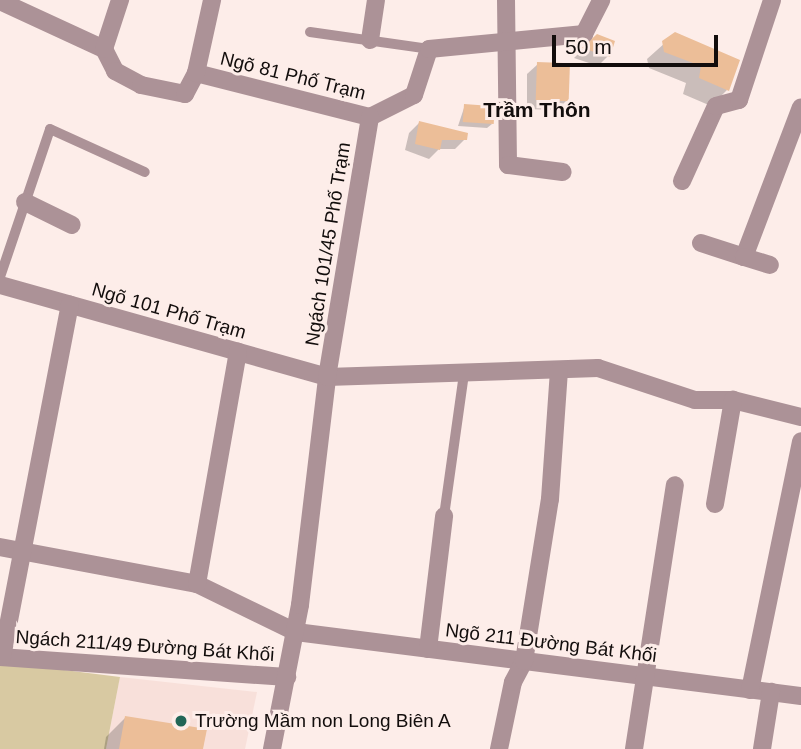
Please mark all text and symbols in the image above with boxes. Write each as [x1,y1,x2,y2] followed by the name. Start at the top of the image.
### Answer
[556,21,722,65] scale bar
[565,35,612,58] text: 50 m
[218,47,368,105] street label: Ngõ 81 Phố Trạm
[483,97,591,123] district label: Trầm Thôn
[301,140,355,348] street label: Ngách 101/45 Phố Trạm
[89,278,249,344] street label: Ngõ 101 Phố Trạm
[444,619,658,667] street label: Ngõ 211 Đường Bát Khối
[15,626,275,666] street label: Ngách 211/49 Đường Bát Khối
[195,710,452,732] place label: Trường Mầm non Long Biên A
[173,713,189,729] marker: Trường Mầm non Long Biên A

